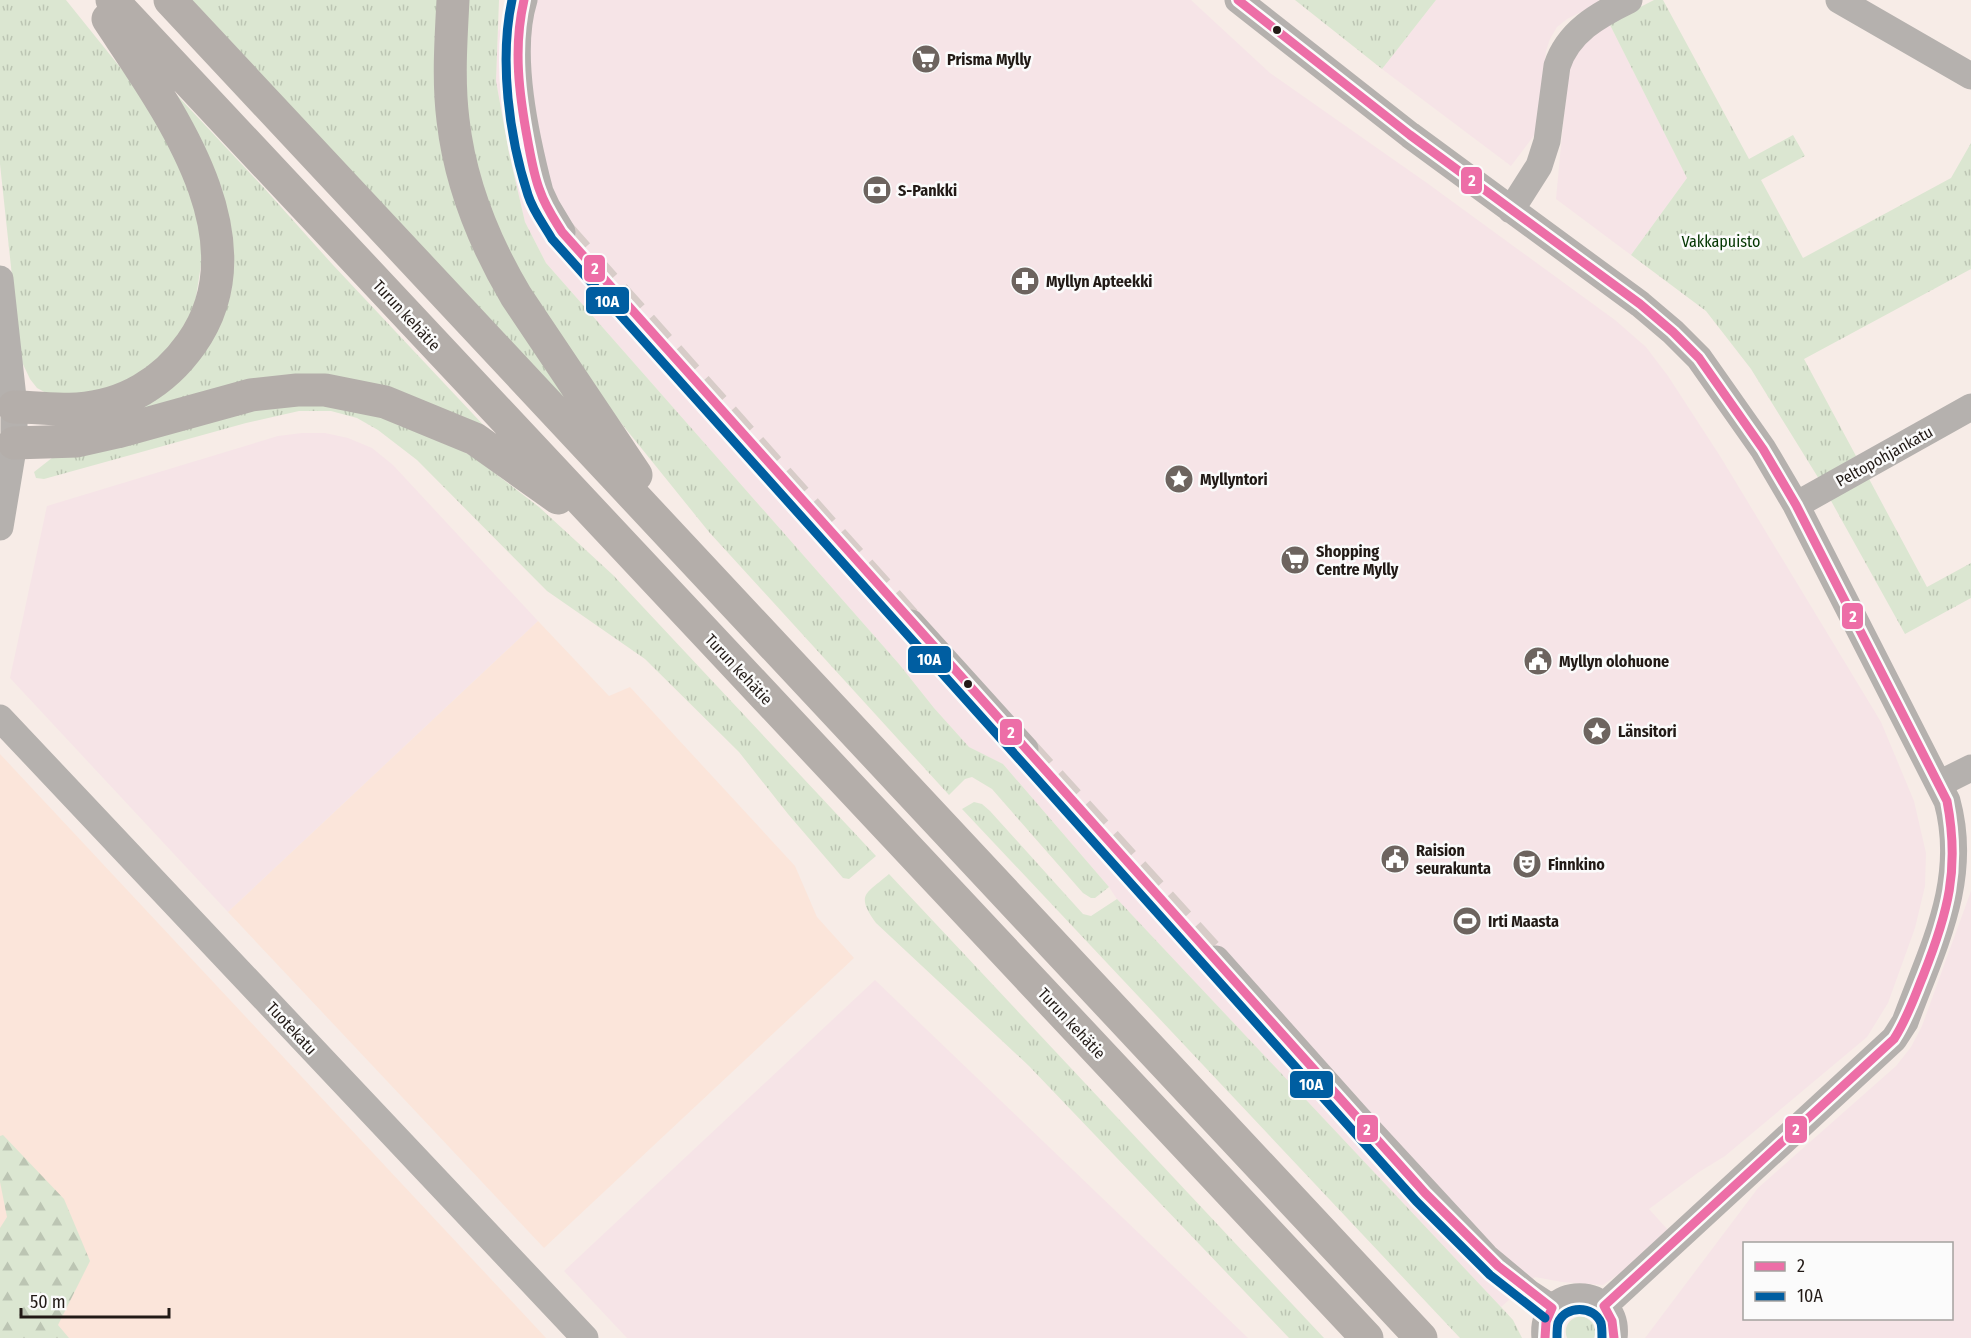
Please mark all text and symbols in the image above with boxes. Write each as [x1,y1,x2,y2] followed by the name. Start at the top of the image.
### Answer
[1271,24,1283,36] unlabelled marker
[910,43,942,75] supermarket icon: Prisma Mylly
[947,50,1032,69] place label: Prisma Mylly
[1460,166,1483,195] line badge: 2
[1467,171,1476,190] text: 2
[861,174,893,206] bank icon: S-Pankki
[898,181,957,200] place label: S-Pankki
[1681,232,1761,251] park label: Vakkapuisto
[583,254,606,283] line badge: 2
[590,259,599,278] text: 2
[1009,265,1041,297] pharmacy icon: Myllyn Apteekki
[1046,272,1152,291] place label: Myllyn Apteekki
[369,276,444,355] street label: Turun kehätie
[585,286,630,315] line badge: 10A
[595,292,619,311] text: 10A
[1833,422,1936,491] street label: Peltopohjankatu
[1163,463,1195,495] place icon: Myllyntori
[1200,470,1268,489] place label: Myllyntori
[1316,542,1399,579] place label: Shopping Centre Mylly
[1279,544,1311,576] supermarket icon: Shopping Centre Mylly
[1841,602,1864,630] line badge: 2
[1848,607,1857,626] text: 2
[701,630,776,709] street label: Turun kehätie
[907,645,952,674] line badge: 10A
[1522,645,1554,677] public building icon: Myllyn olohuone
[917,650,941,669] text: 10A
[1559,652,1669,671] place label: Myllyn olohuone
[962,678,974,690] unlabelled marker
[1581,715,1613,747] place icon: Länsitori
[999,718,1023,746] line badge: 2
[1618,722,1677,741] place label: Länsitori
[1006,723,1015,742] text: 2
[1416,841,1491,878] place label: Raision seurakunta
[1379,843,1411,875] public building icon: Raision seurakunta
[1511,848,1543,880] theatre icon: Finnkino
[1548,855,1605,874] place label: Finnkino
[1451,905,1483,937] sports icon: Irti Maasta
[1488,912,1559,931] place label: Irti Maasta
[1034,984,1109,1063] street label: Turun kehätie
[262,998,321,1059] street label: Tuotekatu
[1289,1070,1334,1099] line badge: 10A
[1299,1075,1323,1094] text: 10A
[1356,1114,1379,1143] line badge: 2
[1784,1115,1808,1144] line badge: 2
[1362,1120,1371,1139] text: 2
[1791,1120,1800,1139] text: 2
[1743,1242,1953,1320] legend
[1797,1255,1805,1277] text: 2
[21,1281,170,1319] scale bar
[1797,1285,1823,1307] text: 10A
[30,1291,66,1313] text: 50 m

